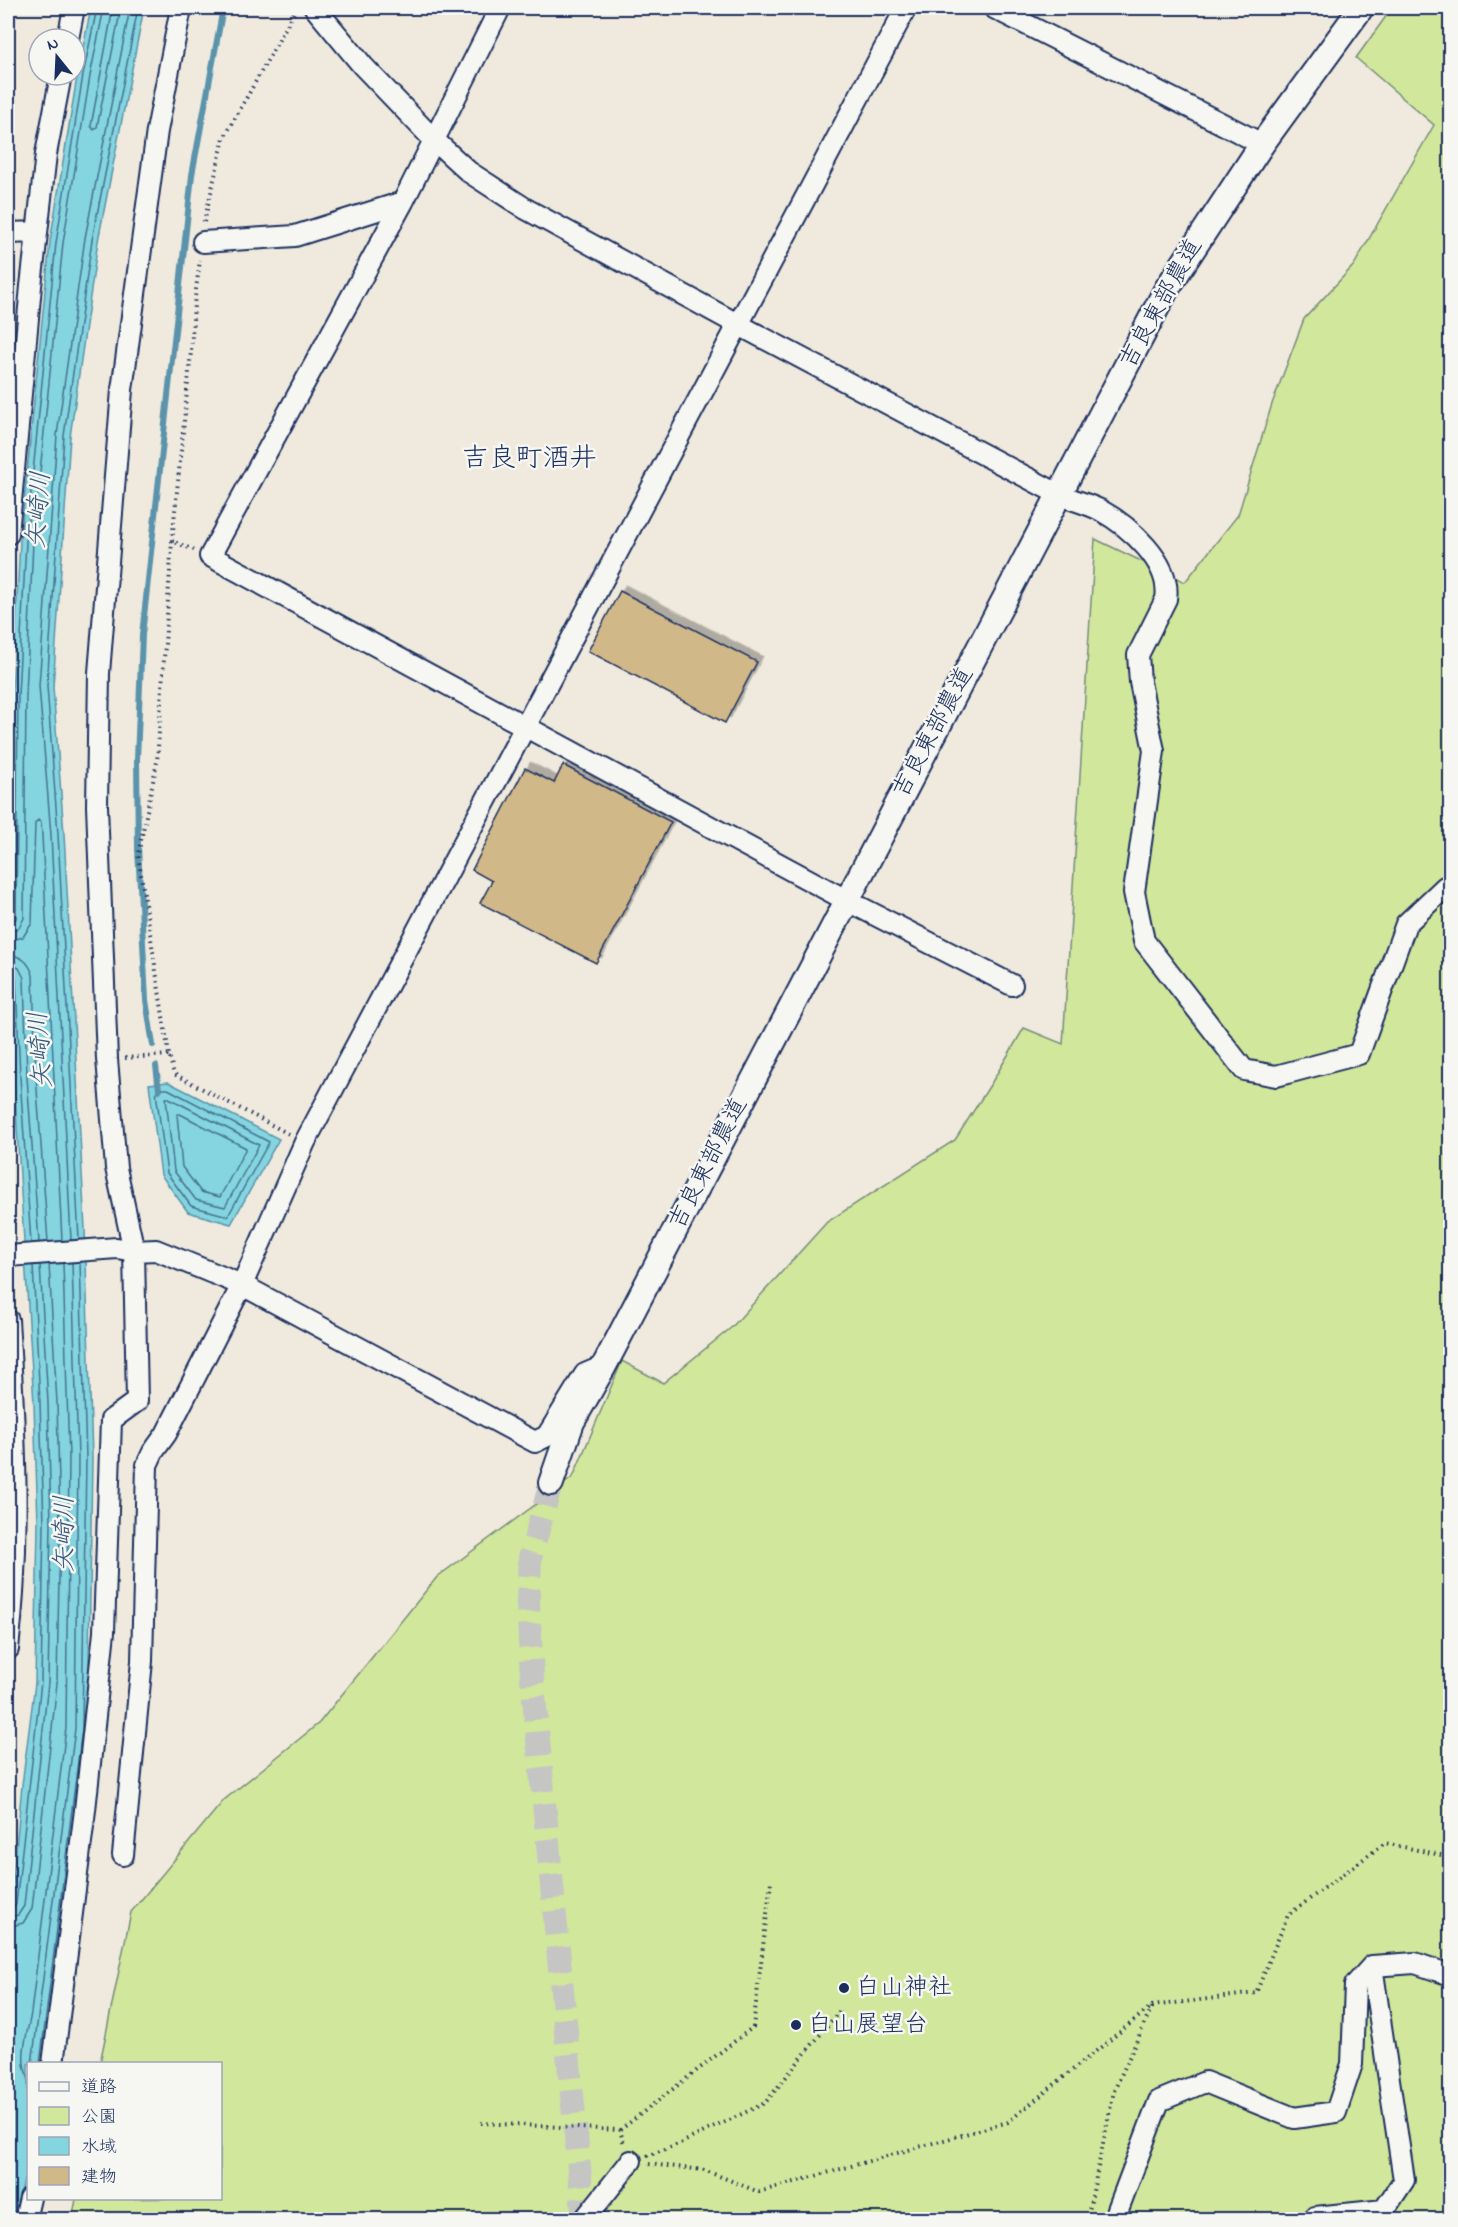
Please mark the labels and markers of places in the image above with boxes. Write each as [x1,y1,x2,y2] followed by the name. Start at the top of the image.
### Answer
[856,1971,952,2006] place label: 白山神社
[837,1981,851,1995] marker: 白山神社
[808,2008,928,2043] place label: 白山展望台
[789,2018,803,2032] marker: 白山展望台

